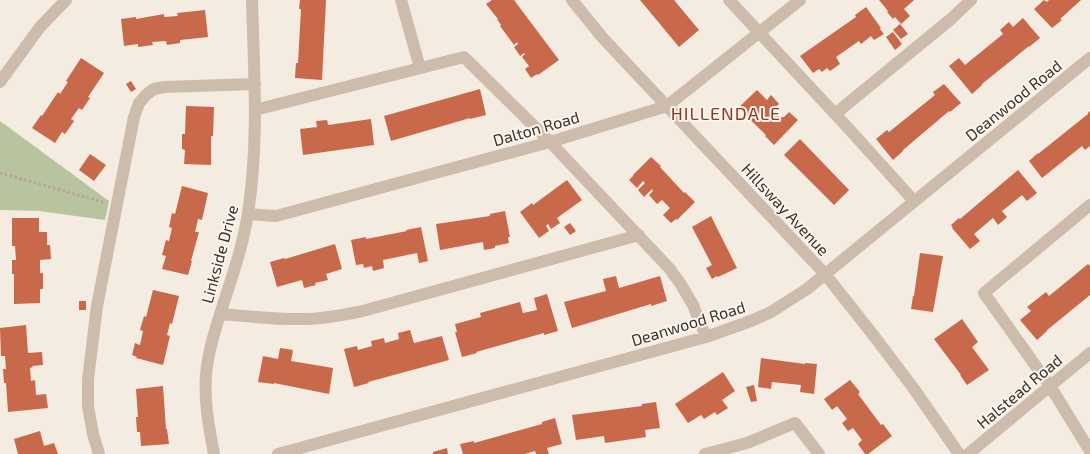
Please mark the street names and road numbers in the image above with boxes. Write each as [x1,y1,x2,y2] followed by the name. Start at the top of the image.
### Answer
[961,55,1065,145] street label: Deanwood Road
[491,107,581,149] street label: Dalton Road
[738,159,834,259] street label: Hillsway Avenue
[197,203,241,305] street label: Linkside Drive
[629,297,747,349] street label: Deanwood Road
[973,350,1065,432] street label: Halstead Road

